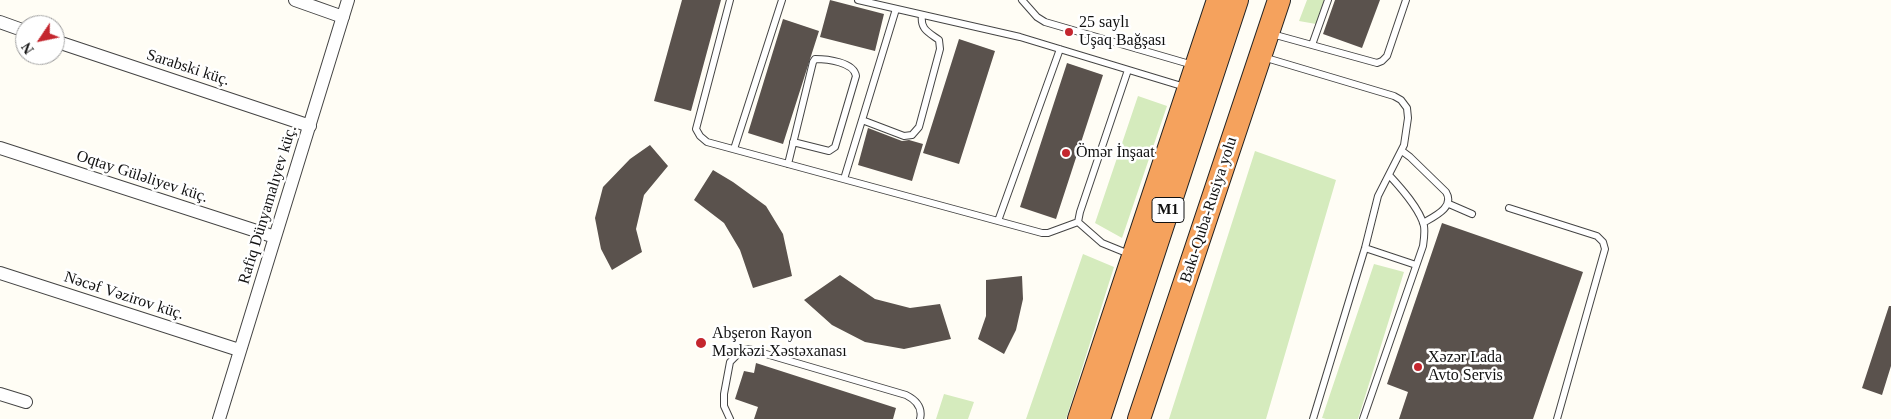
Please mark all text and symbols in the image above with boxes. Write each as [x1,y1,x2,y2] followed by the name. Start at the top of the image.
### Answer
[1079,13,1166,51] place label: 25 saylı Uşaq Bağşası
[15,15,65,65] north arrow
[1063,26,1075,38] marker: 25 saylı Uşaq Bağşası
[19,40,37,56] text: N
[144,46,232,90] street label: Sarabski küç.
[235,123,301,287] street label: Rafiq Dünyamalıyev küç.
[1176,135,1242,285] street label: Bakı-Quba-Rusiya yolu
[1076,143,1155,163] place label: Ömər İnşaat
[74,147,210,207] street label: Oqtay Güləliyev küç.
[1060,147,1072,159] marker: Ömər İnşaat
[1152,198,1184,222] road number: M1
[62,268,186,324] street label: Nəcəf Vəzirov küç.
[712,324,847,362] place label: Abşeron Rayon Mərkəzi Xəstəxanası
[694,336,708,350] marker: Abşeron Rayon Mərkəzi Xəstəxanası
[1428,348,1503,386] place label: Xəzər Lada Avto Servis
[1412,361,1424,373] marker: Xəzər Lada Avto Servis

